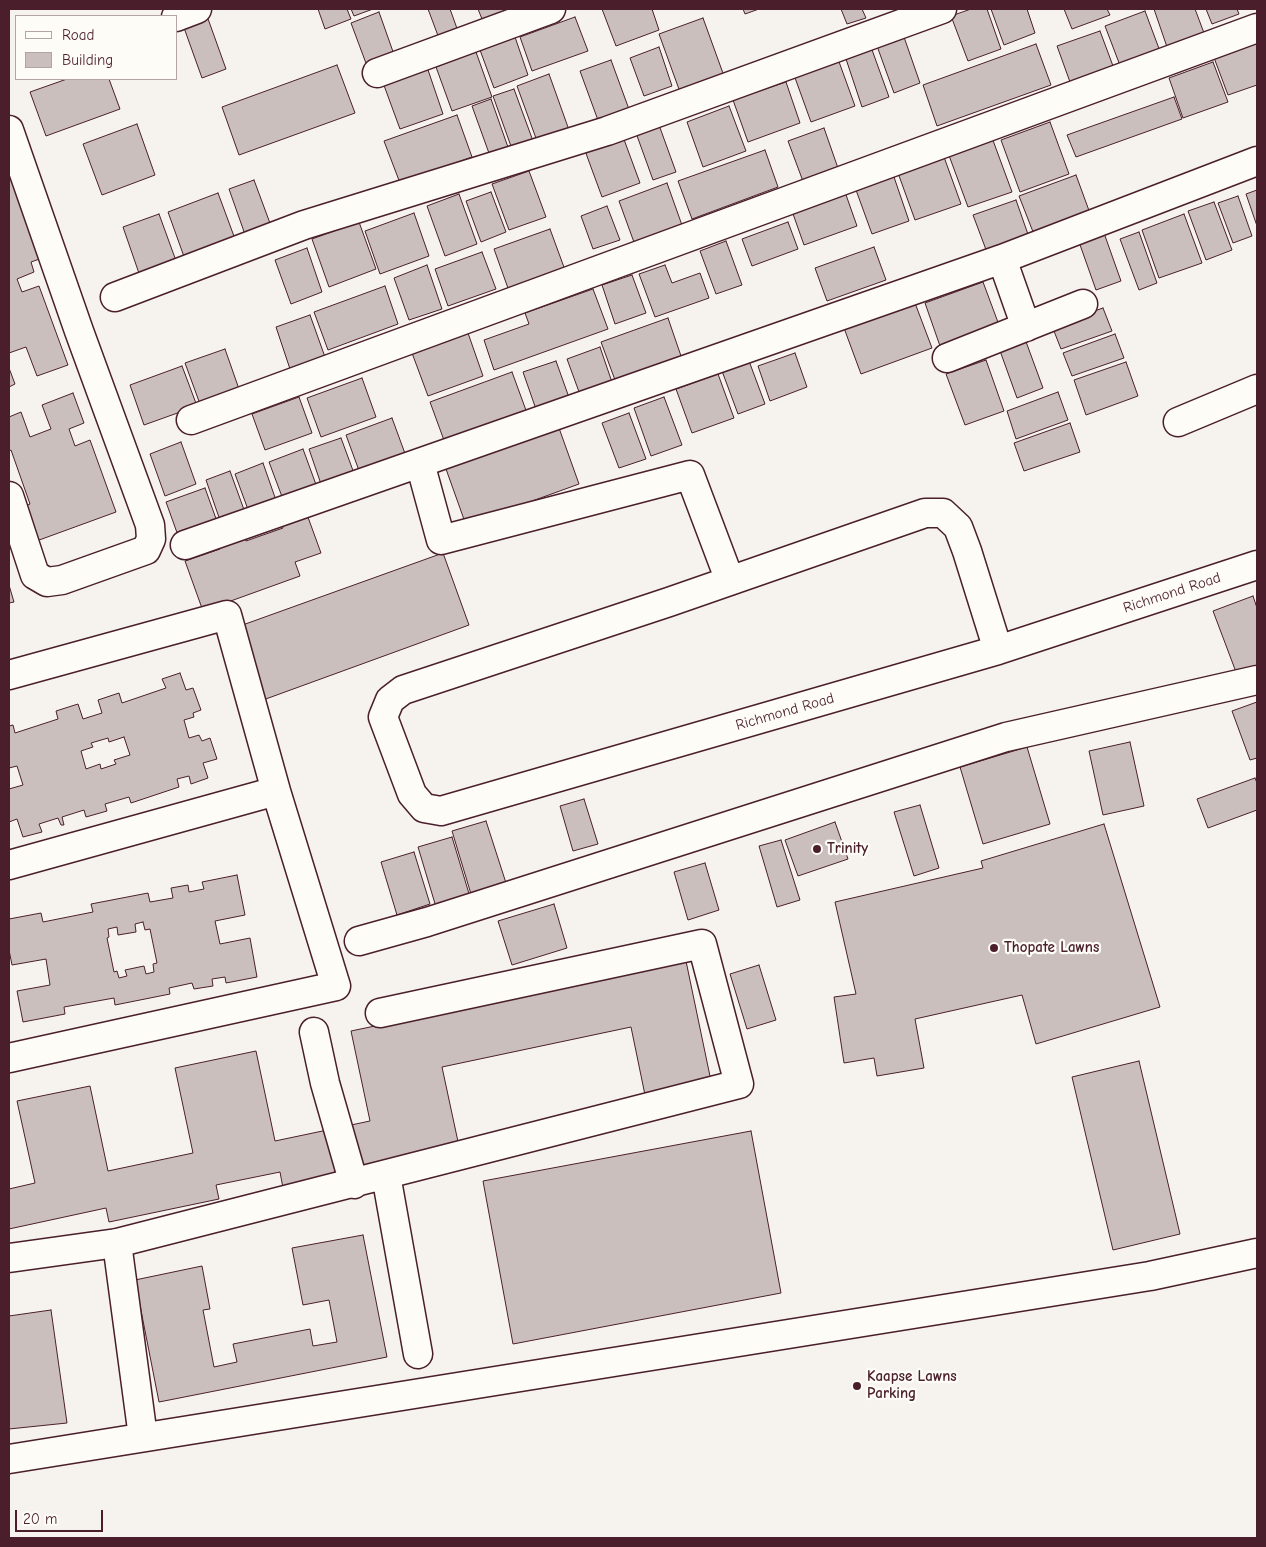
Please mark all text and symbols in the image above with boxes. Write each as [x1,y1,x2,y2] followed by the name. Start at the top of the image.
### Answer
[15,15,178,80] legend
[62,26,94,44] text: Road
[62,51,113,69] text: Building
[1121,569,1223,617] street label: Richmond Road
[734,689,836,735] street label: Richmond Road
[827,840,868,858] place label: Trinity
[811,843,823,855] marker: Trinity
[1004,939,1099,957] place label: Thopate Lawns
[988,942,1000,954] marker: Thopate Lawns
[867,1368,957,1403] place label: Kaapse Lawns Parking
[851,1380,863,1392] marker: Kaapse Lawns Parking
[18,1500,105,1532] scale bar
[23,1510,57,1528] text: 20 m

